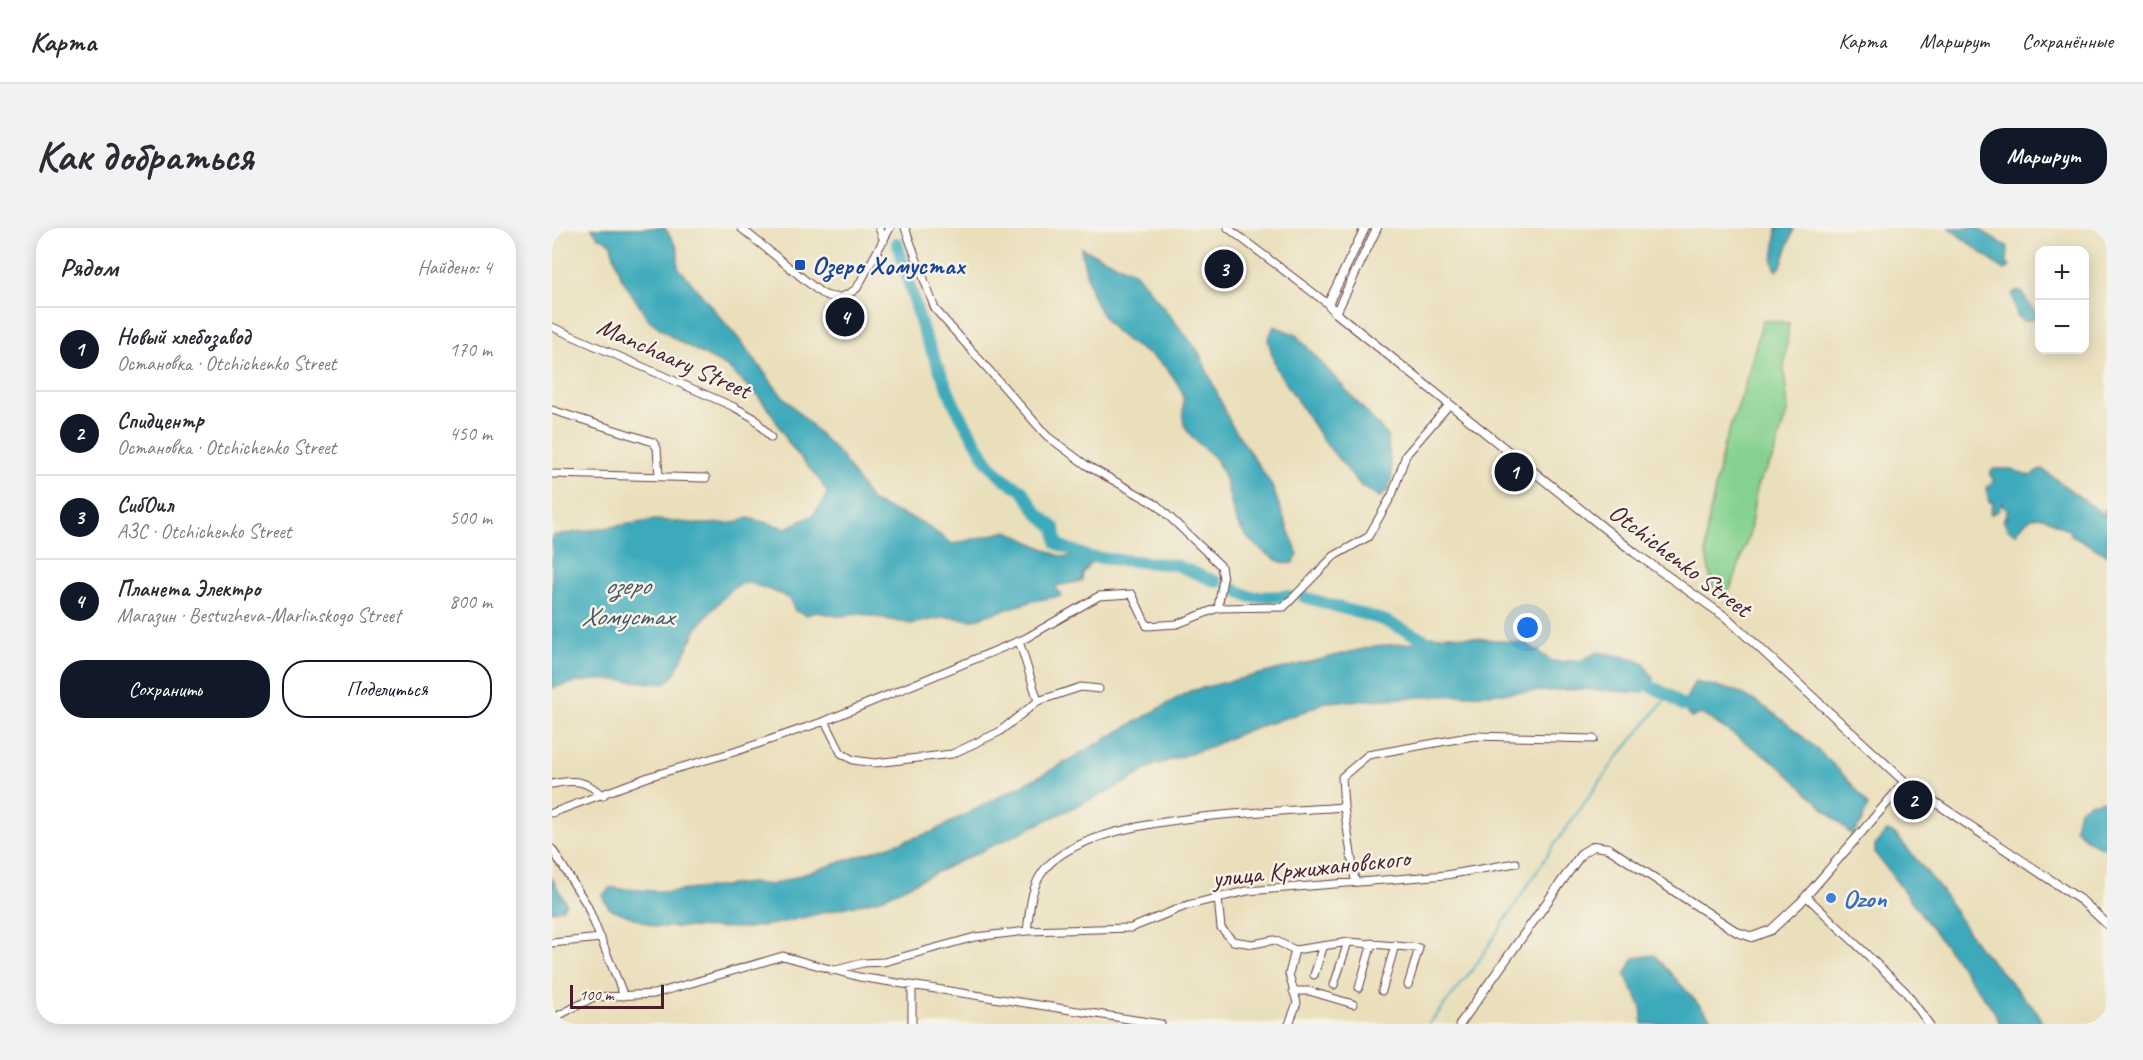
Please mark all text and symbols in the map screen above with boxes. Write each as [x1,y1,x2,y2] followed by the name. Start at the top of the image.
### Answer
[30,24,97,59] text: Карта
[1838,28,1887,54] text: Карта
[1920,28,1989,54] text: Маршрут
[2022,28,2113,54] text: Сохранённые
[1980,128,2107,184] button: Маршрут
[36,130,253,183] text: Как добраться
[1204,246,1244,291] pin: 3
[2035,246,2089,354] map controls
[2035,246,2089,300] button: +
[812,249,967,282] place label: Озеро Хомустах
[60,251,118,284] text: Рядом
[417,255,492,280] text: Найдено: 4
[793,258,807,272] marker: Озеро Хомустах
[826,294,864,340] pin: 4
[2035,300,2089,354] button: −
[592,309,758,407] street label: Manchaary Street
[117,323,250,351] text: Новый хлебозавод
[75,337,84,362] text: 1
[449,337,492,362] text: 170 m
[117,351,336,376] text: Остановка · Otchichenko Street
[117,407,204,435] text: Спидцентр
[75,421,84,446] text: 2
[449,421,492,446] text: 450 m
[117,435,336,460] text: Остановка · Otchichenko Street
[1494,450,1534,494] pin: 1
[117,491,174,519] text: СибОил
[1602,496,1760,626] street label: Otchichenko Street
[75,505,84,530] text: 3
[449,505,492,530] text: 500 m
[117,519,291,544] text: АЗС · Otchichenko Street
[581,568,678,633] water label: озеро Хомустах
[117,575,261,603] text: Планета Электро
[75,589,84,614] text: 4
[449,589,492,614] text: 800 m
[117,603,401,628] text: Магазин · Bestuzheva-Marlinskogo Street
[1513,613,1542,642] your location
[60,660,270,718] button: Сохранить
[282,660,492,718] button: Поделиться
[1894,778,1932,822] pin: 2
[1209,841,1414,895] street label: улица Кржижановского
[1843,882,1888,915] place label: Ozon
[1824,891,1838,905] marker: Ozon
[570,982,664,1010] scale bar
[579,985,613,1005] text: 100 m

